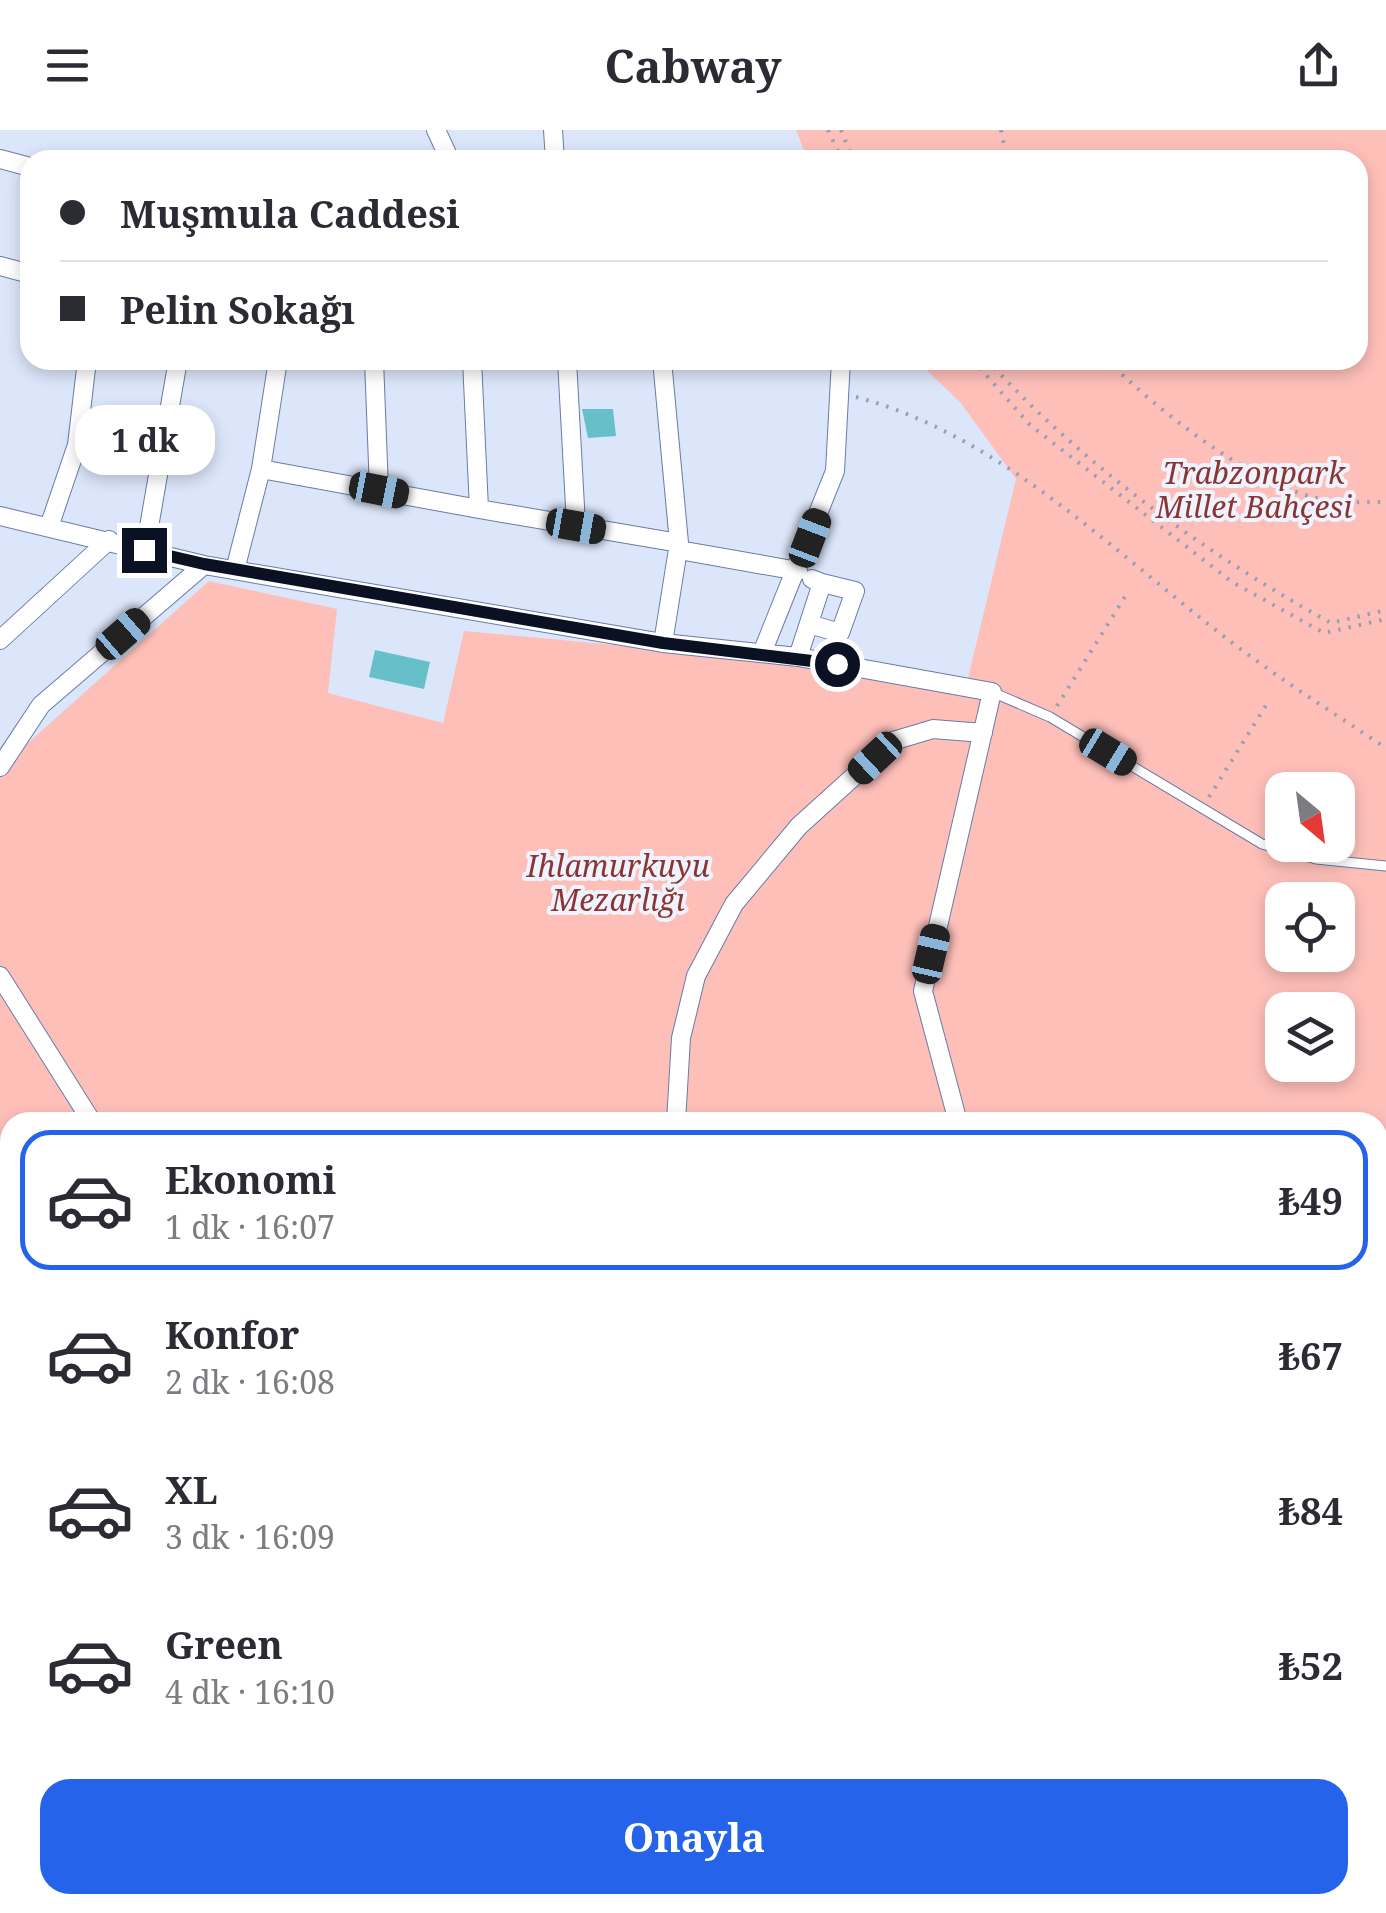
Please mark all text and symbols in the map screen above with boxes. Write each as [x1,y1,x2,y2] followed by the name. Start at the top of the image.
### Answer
[605,35,782,96] text: Cabway
[40,38,95,93] icon: menu
[1291,38,1346,93] icon: share
[120,187,460,239] text: Muşmula Caddesi
[120,283,355,335] text: Pelin Sokağı
[74,405,214,475] callout: 1 dk
[111,418,179,461] text: 1 dk
[1155,452,1352,527] park label: Trabzonpark Millet Bahçesi
[347,470,411,510] car
[785,505,835,571] car
[544,506,608,546] car
[122,528,167,573] route end
[91,603,155,665] car
[815,642,860,687] route start
[1075,724,1141,780] car
[843,727,907,789] car
[1265,772,1355,862] north arrow
[1265,772,1355,1082] map controls
[525,845,710,920] park label: Ihlamurkuyu Mezarlığı
[1265,882,1355,972] button: locate
[910,921,952,987] car
[1265,992,1355,1082] button: layers
[165,1153,336,1205] text: Ekonomi
[45,1155,135,1245] icon: car
[1279,1174,1343,1226] text: ₺49
[165,1205,335,1248] text: 1 dk · 16:07
[165,1308,299,1360] text: Konfor
[45,1310,135,1400] icon: car
[1279,1329,1343,1381] text: ₺67
[165,1360,335,1403] text: 2 dk · 16:08
[165,1463,218,1515] text: XL
[45,1465,135,1555] icon: car
[1279,1484,1343,1536] text: ₺84
[165,1515,335,1558] text: 3 dk · 16:09
[165,1618,283,1670] text: Green
[45,1620,135,1710] icon: car
[1279,1639,1343,1691] text: ₺52
[165,1670,335,1713] text: 4 dk · 16:10
[40,1779,1348,1894] button: Onayla

